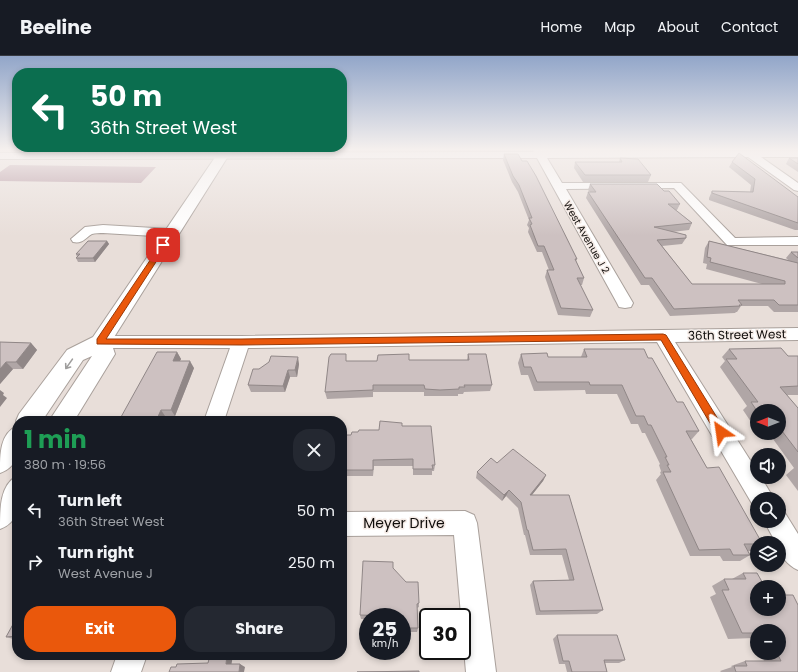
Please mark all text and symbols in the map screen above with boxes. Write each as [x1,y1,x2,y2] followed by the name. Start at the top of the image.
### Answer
[20,14,92,41] text: Beeline
[540,17,582,37] text: Home
[604,17,635,37] text: Map
[657,17,699,37] text: About
[721,17,778,37] text: Contact
[90,77,162,116] text: 50 m
[24,84,76,136] icon: left
[90,115,237,140] text: 36th Street West
[560,198,614,276] street label: West Avenue J 2
[146,228,180,262] pin
[152,234,174,256] icon: arrive
[688,325,786,344] street label: 36th Street West
[64,358,73,369] one-way arrow
[750,404,786,440] north arrow
[750,404,786,660] map controls
[700,411,742,453] position arrow
[24,423,87,456] text: 1 min
[293,429,335,471] button: close
[750,448,786,484] button: sound
[24,455,106,474] text: 380 m · 19:56
[58,490,122,511] text: Turn left
[750,492,786,528] button: search
[24,499,46,521] icon: left
[297,500,335,521] text: 50 m
[58,512,164,531] text: 36th Street West
[363,513,445,533] street label: Meyer Drive
[750,536,786,572] button: layers
[58,542,134,563] text: Turn right
[24,551,46,573] icon: right
[288,552,335,573] text: 250 m
[58,564,153,583] text: West Avenue J
[750,580,786,616] button: +
[24,606,176,652] button: Exit
[184,606,335,652] button: Share
[419,608,471,660] speed limit sign: 30
[373,615,397,643] text: 25
[750,624,786,660] button: −
[372,636,398,651] text: km/h

